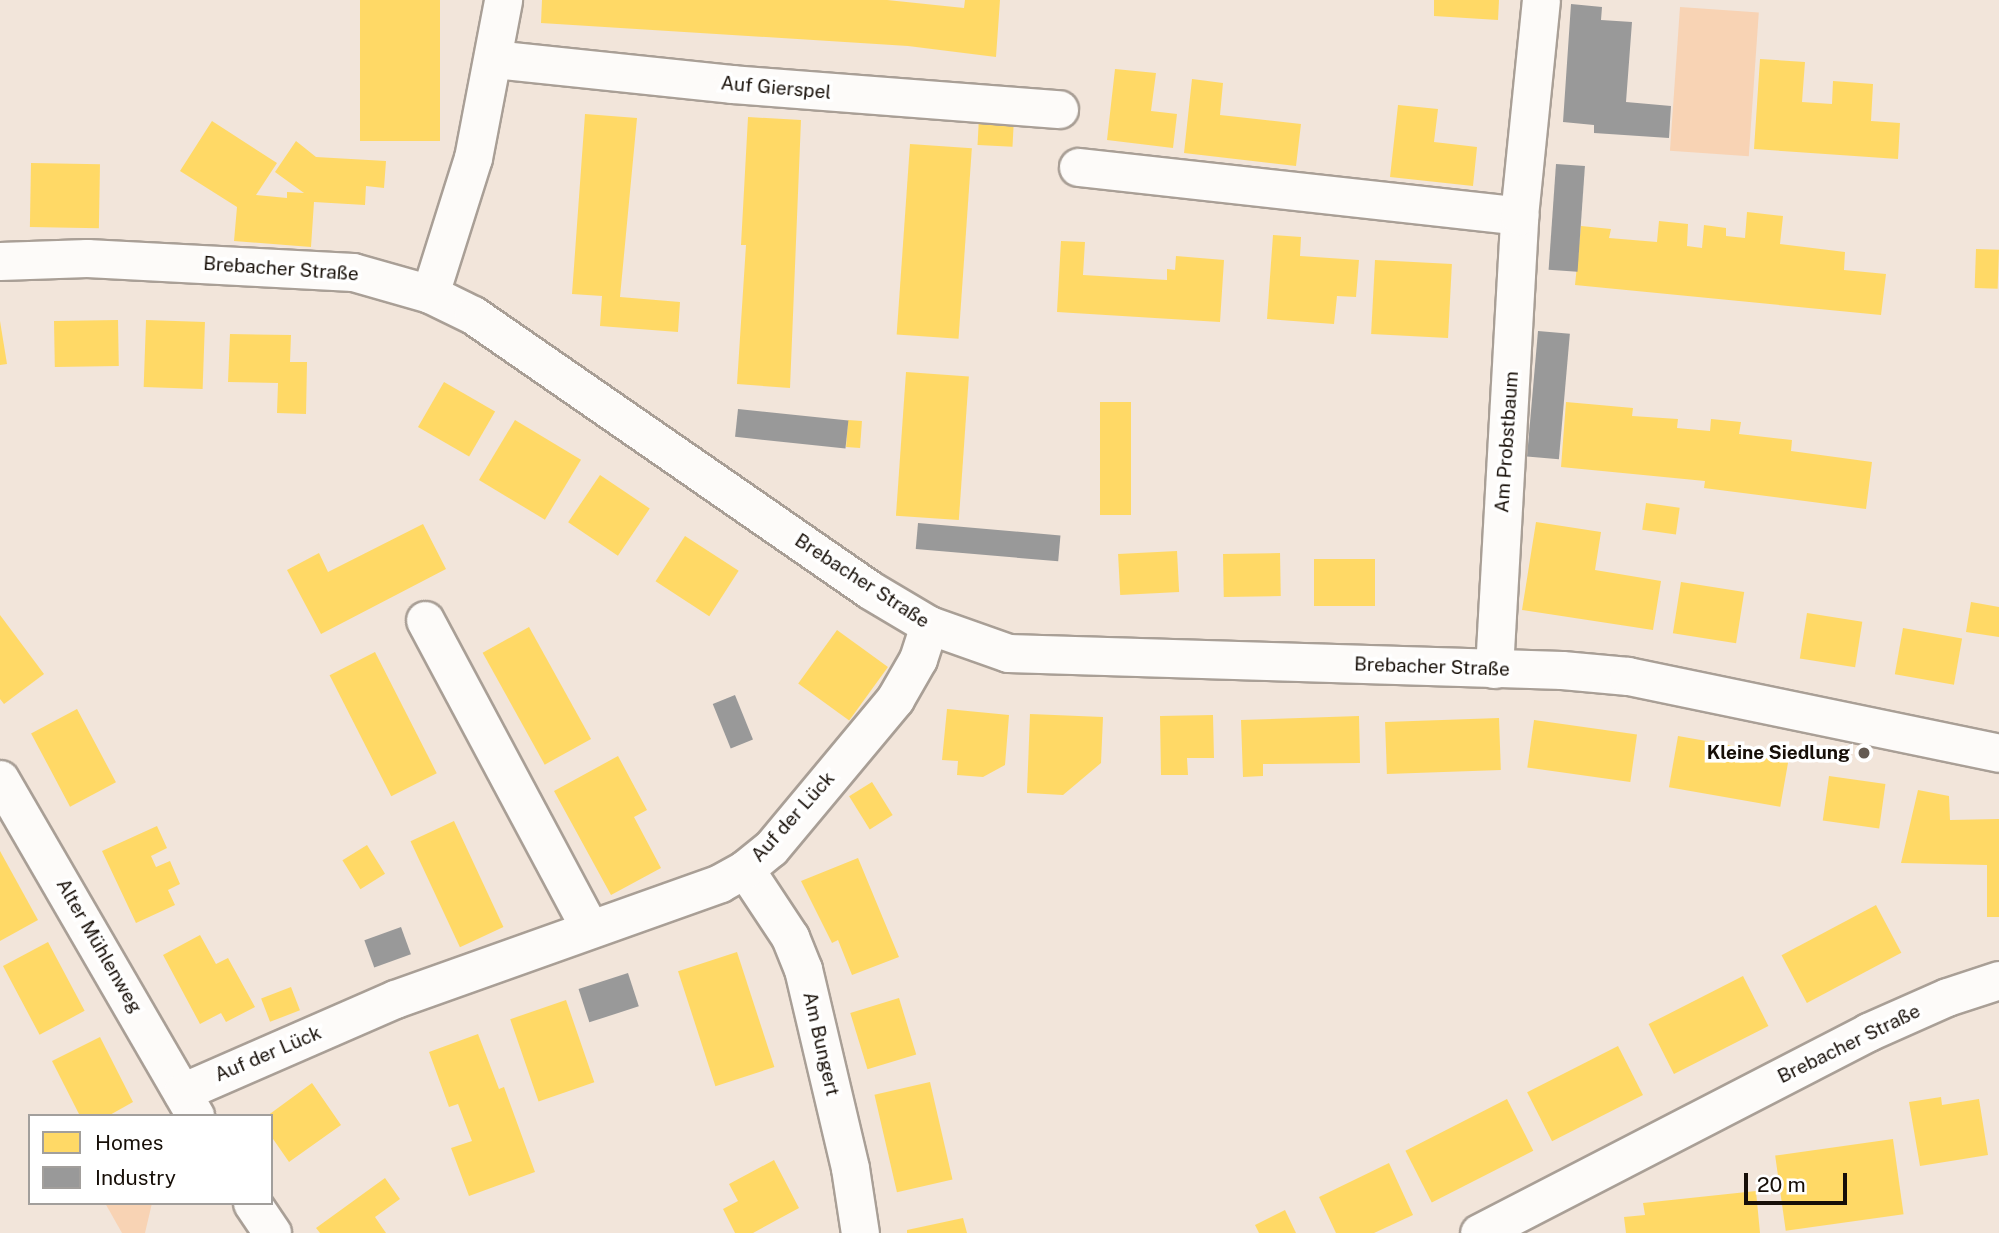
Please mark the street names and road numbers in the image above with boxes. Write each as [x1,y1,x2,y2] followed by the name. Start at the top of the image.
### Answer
[720,72,832,104] street label: Auf Gierspel
[203,252,359,286] street label: Brebacher Straße
[1491,370,1523,514] street label: Am Probstbaum
[790,529,934,633] street label: Brebacher Straße
[1354,653,1510,681] street label: Brebacher Straße
[747,767,839,867] street label: Auf der Lück
[51,875,147,1017] street label: Alter Mühlenweg
[798,990,844,1098] street label: Am Bungert
[1774,1000,1924,1088] street label: Brebacher Straße
[211,1021,325,1087] street label: Auf der Lück

